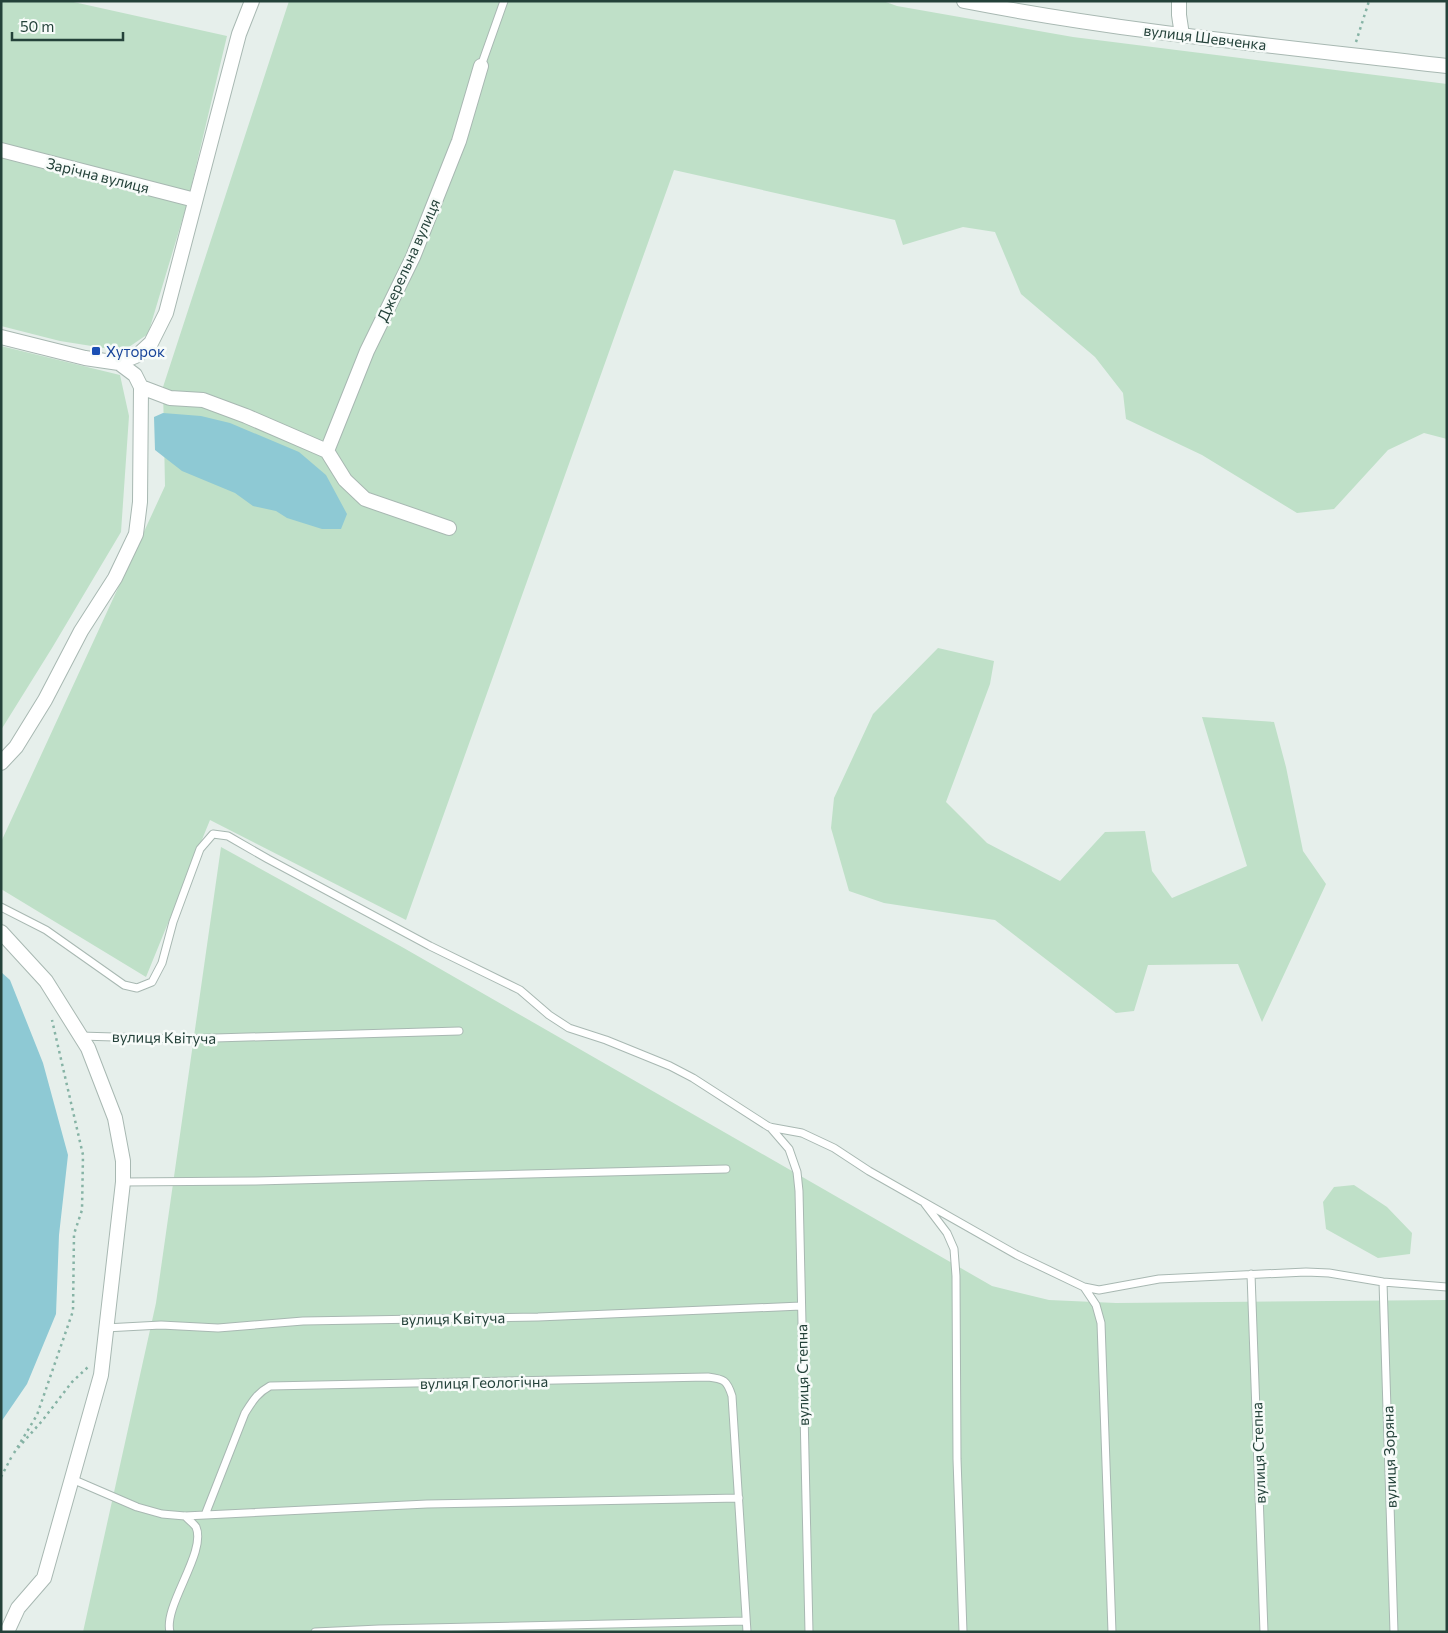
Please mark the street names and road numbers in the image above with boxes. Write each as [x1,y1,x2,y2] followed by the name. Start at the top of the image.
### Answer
[1143,21,1267,53] street label: вулиця Шевченка
[45,154,151,196] street label: Зарічна вулиця
[373,196,443,324] street label: Джерельна вулиця
[112,1027,216,1047] street label: вулиця Квітуча
[401,1308,505,1328] street label: вулиця Квітуча
[792,1324,812,1426] street label: вулиця Степна
[420,1372,548,1392] street label: вулиця Геологічна
[1247,1402,1269,1504] street label: вулиця Степна
[1378,1405,1400,1509] street label: вулиця Зоряна

